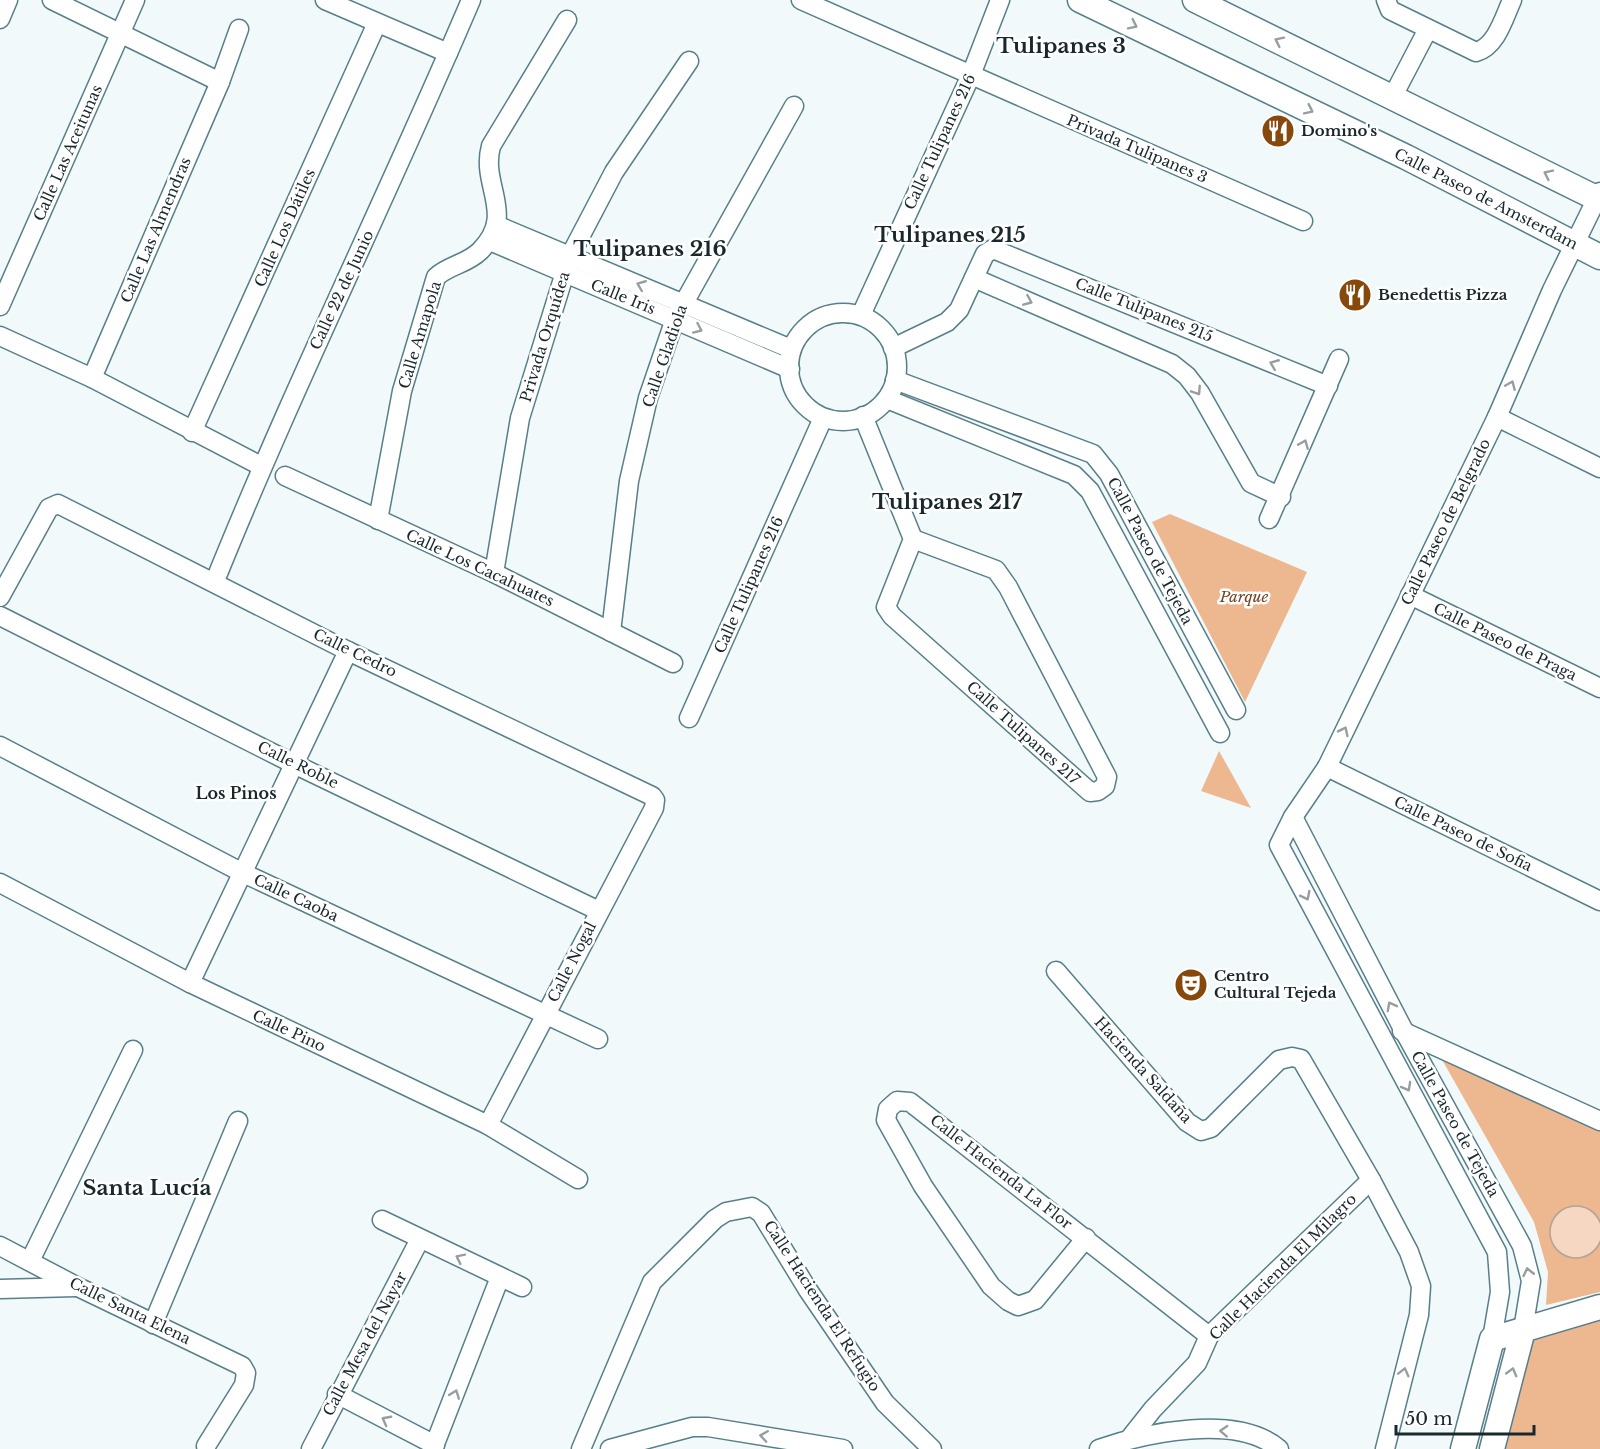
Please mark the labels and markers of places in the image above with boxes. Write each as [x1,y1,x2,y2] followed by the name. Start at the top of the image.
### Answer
[1260,113,1296,149] restaurant icon: Domino's
[1301,121,1377,140] place label: Domino's
[1337,277,1373,313] restaurant icon: Benedettis Pizza
[1378,285,1508,304] place label: Benedettis Pizza
[1214,966,1337,1002] place label: Centro Cultural Tejeda
[1173,967,1209,1003] theatre icon: Centro Cultural Tejeda

